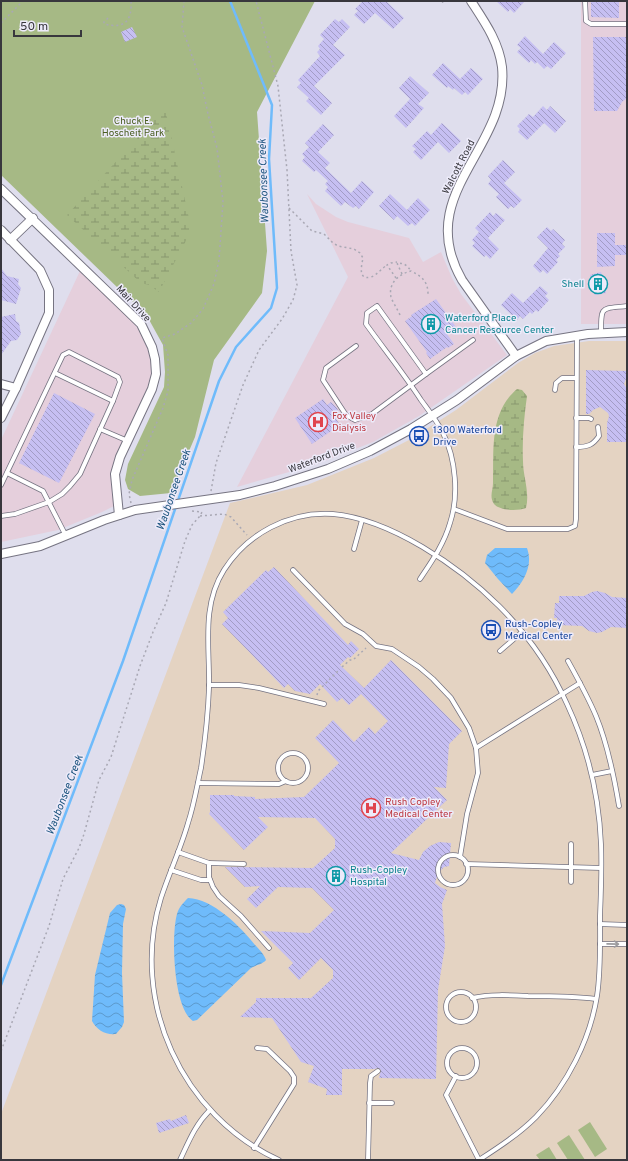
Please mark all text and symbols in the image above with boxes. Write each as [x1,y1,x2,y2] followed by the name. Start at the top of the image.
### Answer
[14,12,81,38] scale bar
[20,19,48,35] text: 50 m
[102,115,164,140] park label: Chuck E. Hoscheit Park
[256,138,272,224] water label: Waubonsee Creek
[440,138,478,196] street label: Walcott Road
[587,273,609,295] building icon: Shell
[562,278,584,291] place label: Shell
[113,283,153,325] street label: Mair Drive
[445,312,554,337] place label: Waterford Place Cancer Resource Center
[420,313,442,335] building icon: Waterford Place Cancer Resource Center
[332,410,376,435] place label: Fox Valley Dialysis
[307,411,329,433] hospital icon: Fox Valley Dialysis
[433,424,502,449] place label: 1300 Waterford Drive
[408,425,430,447] bus stop icon: 1300 Waterford Drive
[287,439,357,477] street label: Waterford Drive
[154,447,195,532] water label: Waubonsee Creek
[505,618,573,643] place label: Rush-Copley Medical Center
[480,619,502,641] bus stop icon: Rush-Copley Medical Center
[43,753,87,837] water label: Waubonsee Creek
[385,796,453,821] place label: Rush Copley Medical Center
[360,797,382,819] hospital icon: Rush Copley Medical Center
[350,864,407,889] place label: Rush-Copley Hospital
[325,865,347,887] building icon: Rush-Copley Hospital
[606,940,619,948] one-way arrow

